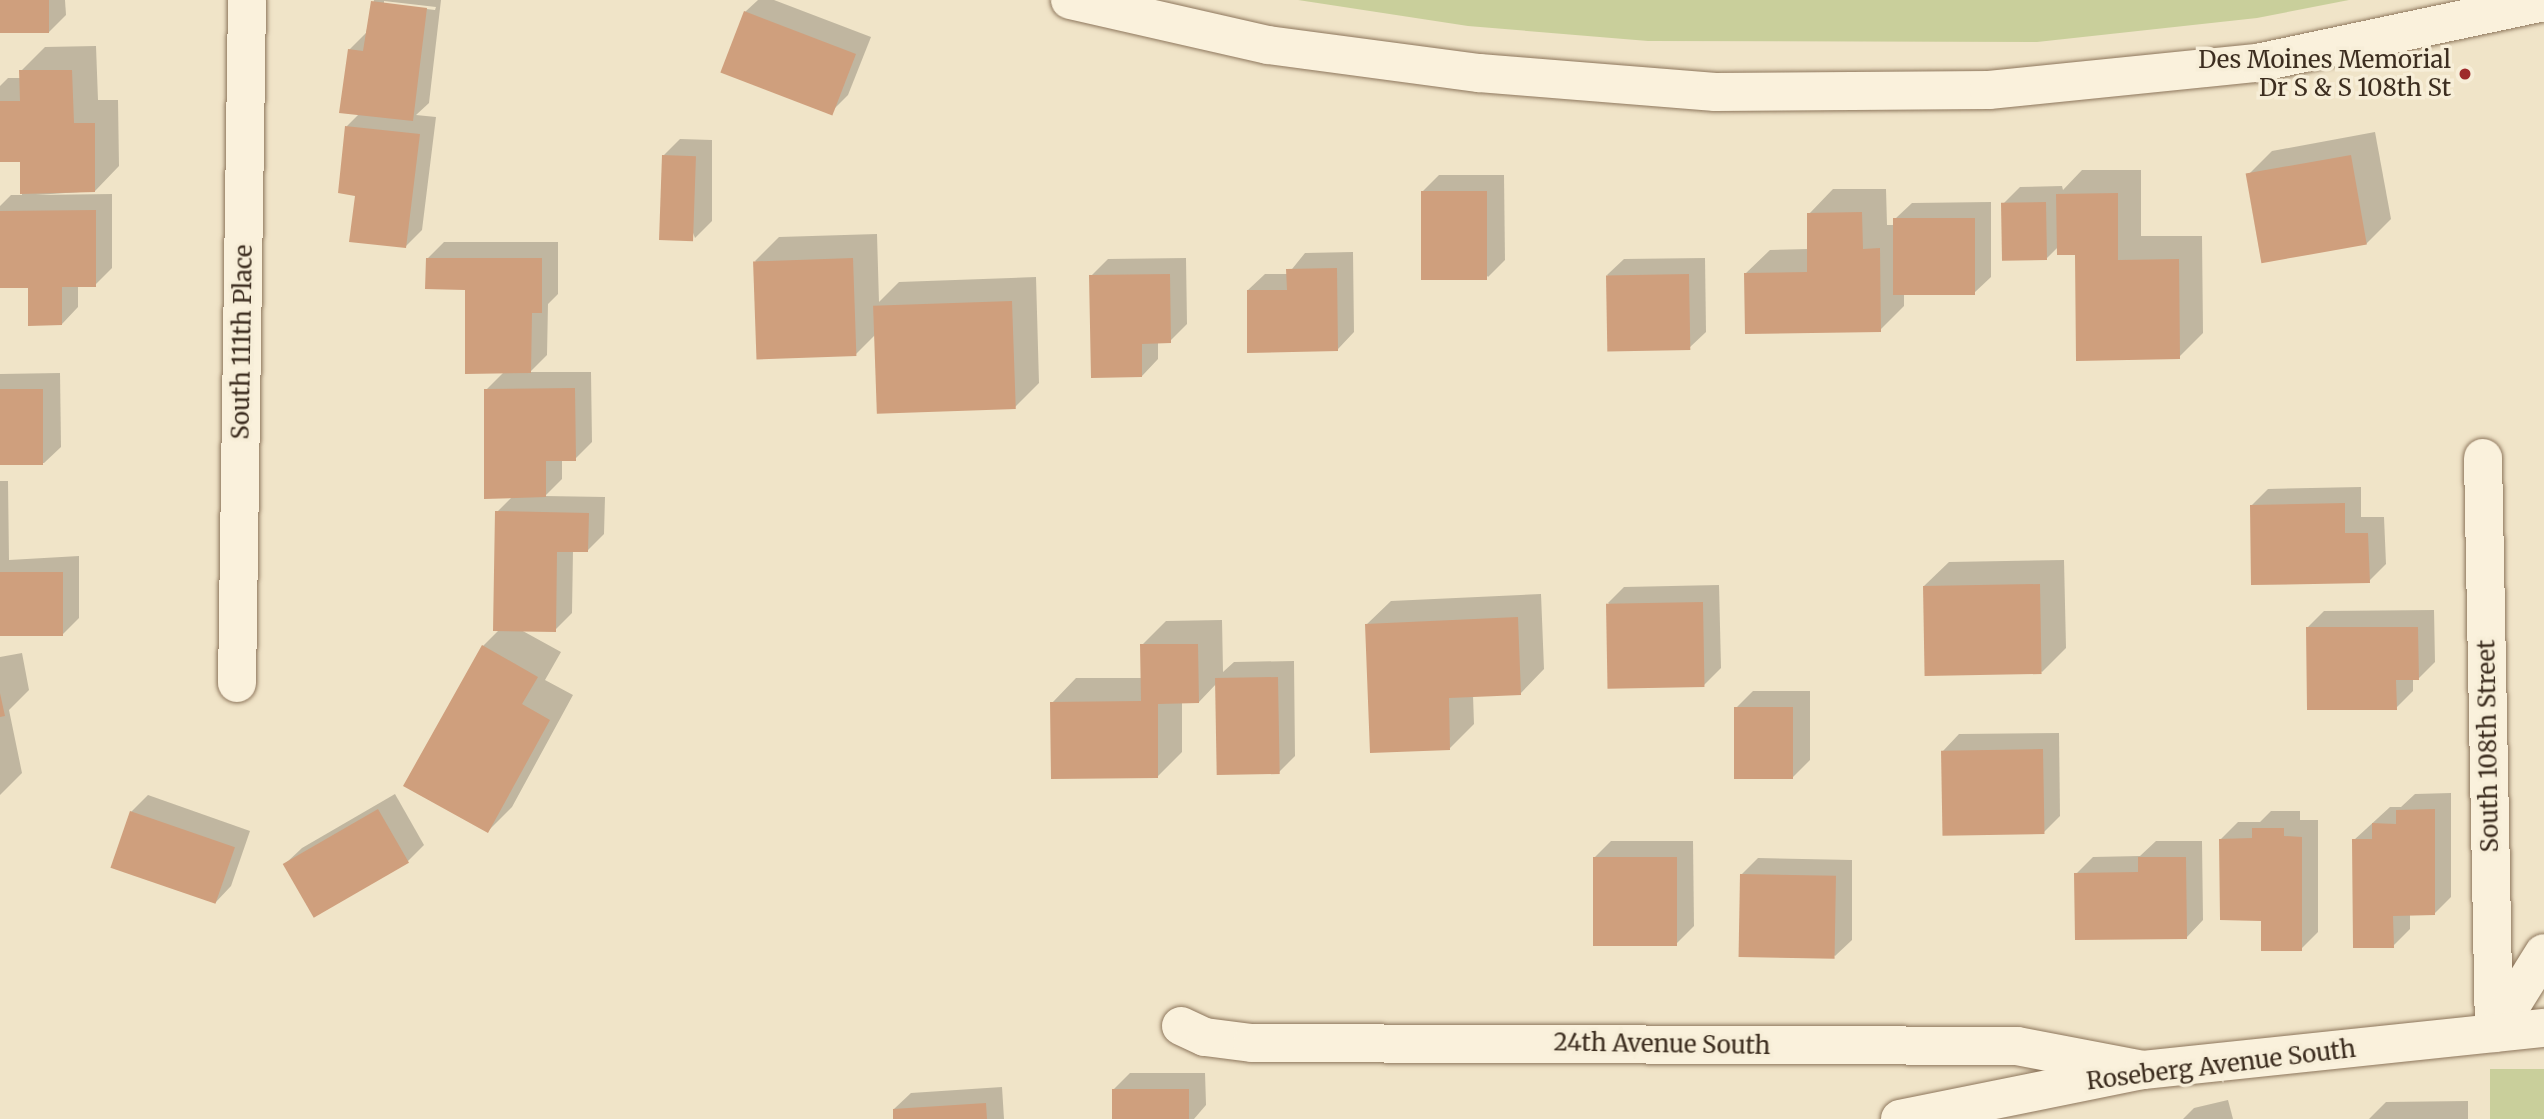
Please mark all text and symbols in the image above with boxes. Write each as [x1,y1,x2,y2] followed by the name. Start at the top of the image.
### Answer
[2198,46,2451,102] place label: Des Moines Memorial Dr S & S 108th St
[2457,66,2473,82] marker: Des Moines Memorial Dr S & S 108th St
[226,244,258,440] street label: South 111th Place
[2472,639,2504,853] street label: South 108th Street
[1553,1028,1771,1060] street label: 24th Avenue South
[2085,1034,2357,1096] street label: Roseberg Avenue South

